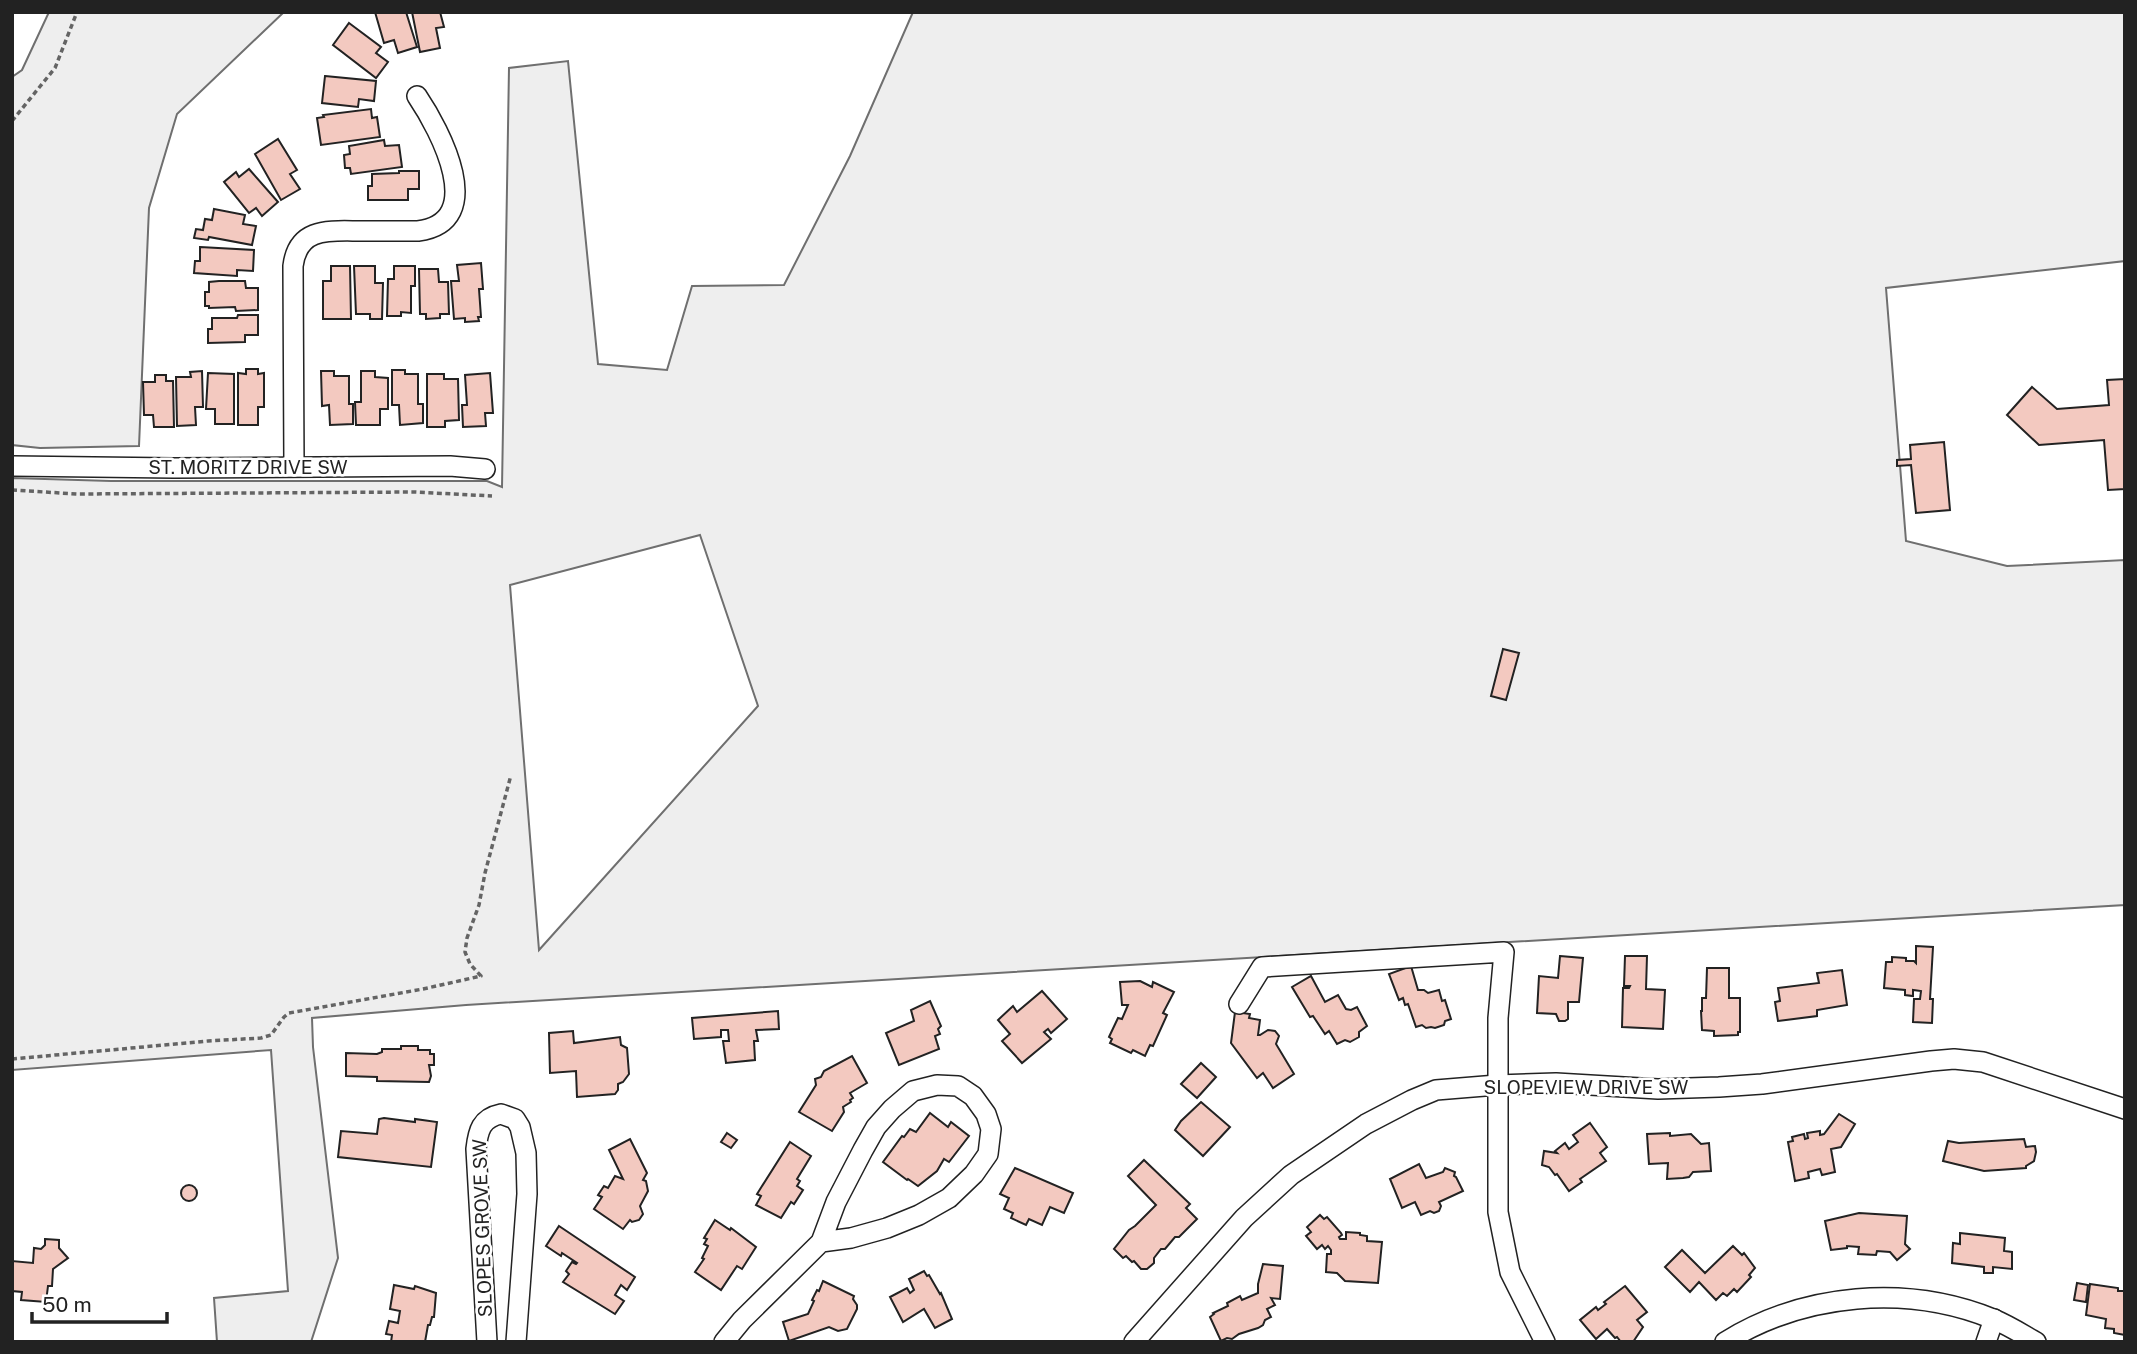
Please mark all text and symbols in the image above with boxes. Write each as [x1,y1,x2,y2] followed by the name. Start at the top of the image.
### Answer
[148,456,348,478] street label: ST. MORITZ DRIVE SW
[1484,1076,1688,1098] street label: SLOPEVIEW DRIVE SW
[468,1138,496,1318] street label: SLOPES GROVE SW
[32,1280,166,1324] scale bar
[42,1292,92,1317] text: 50 m

